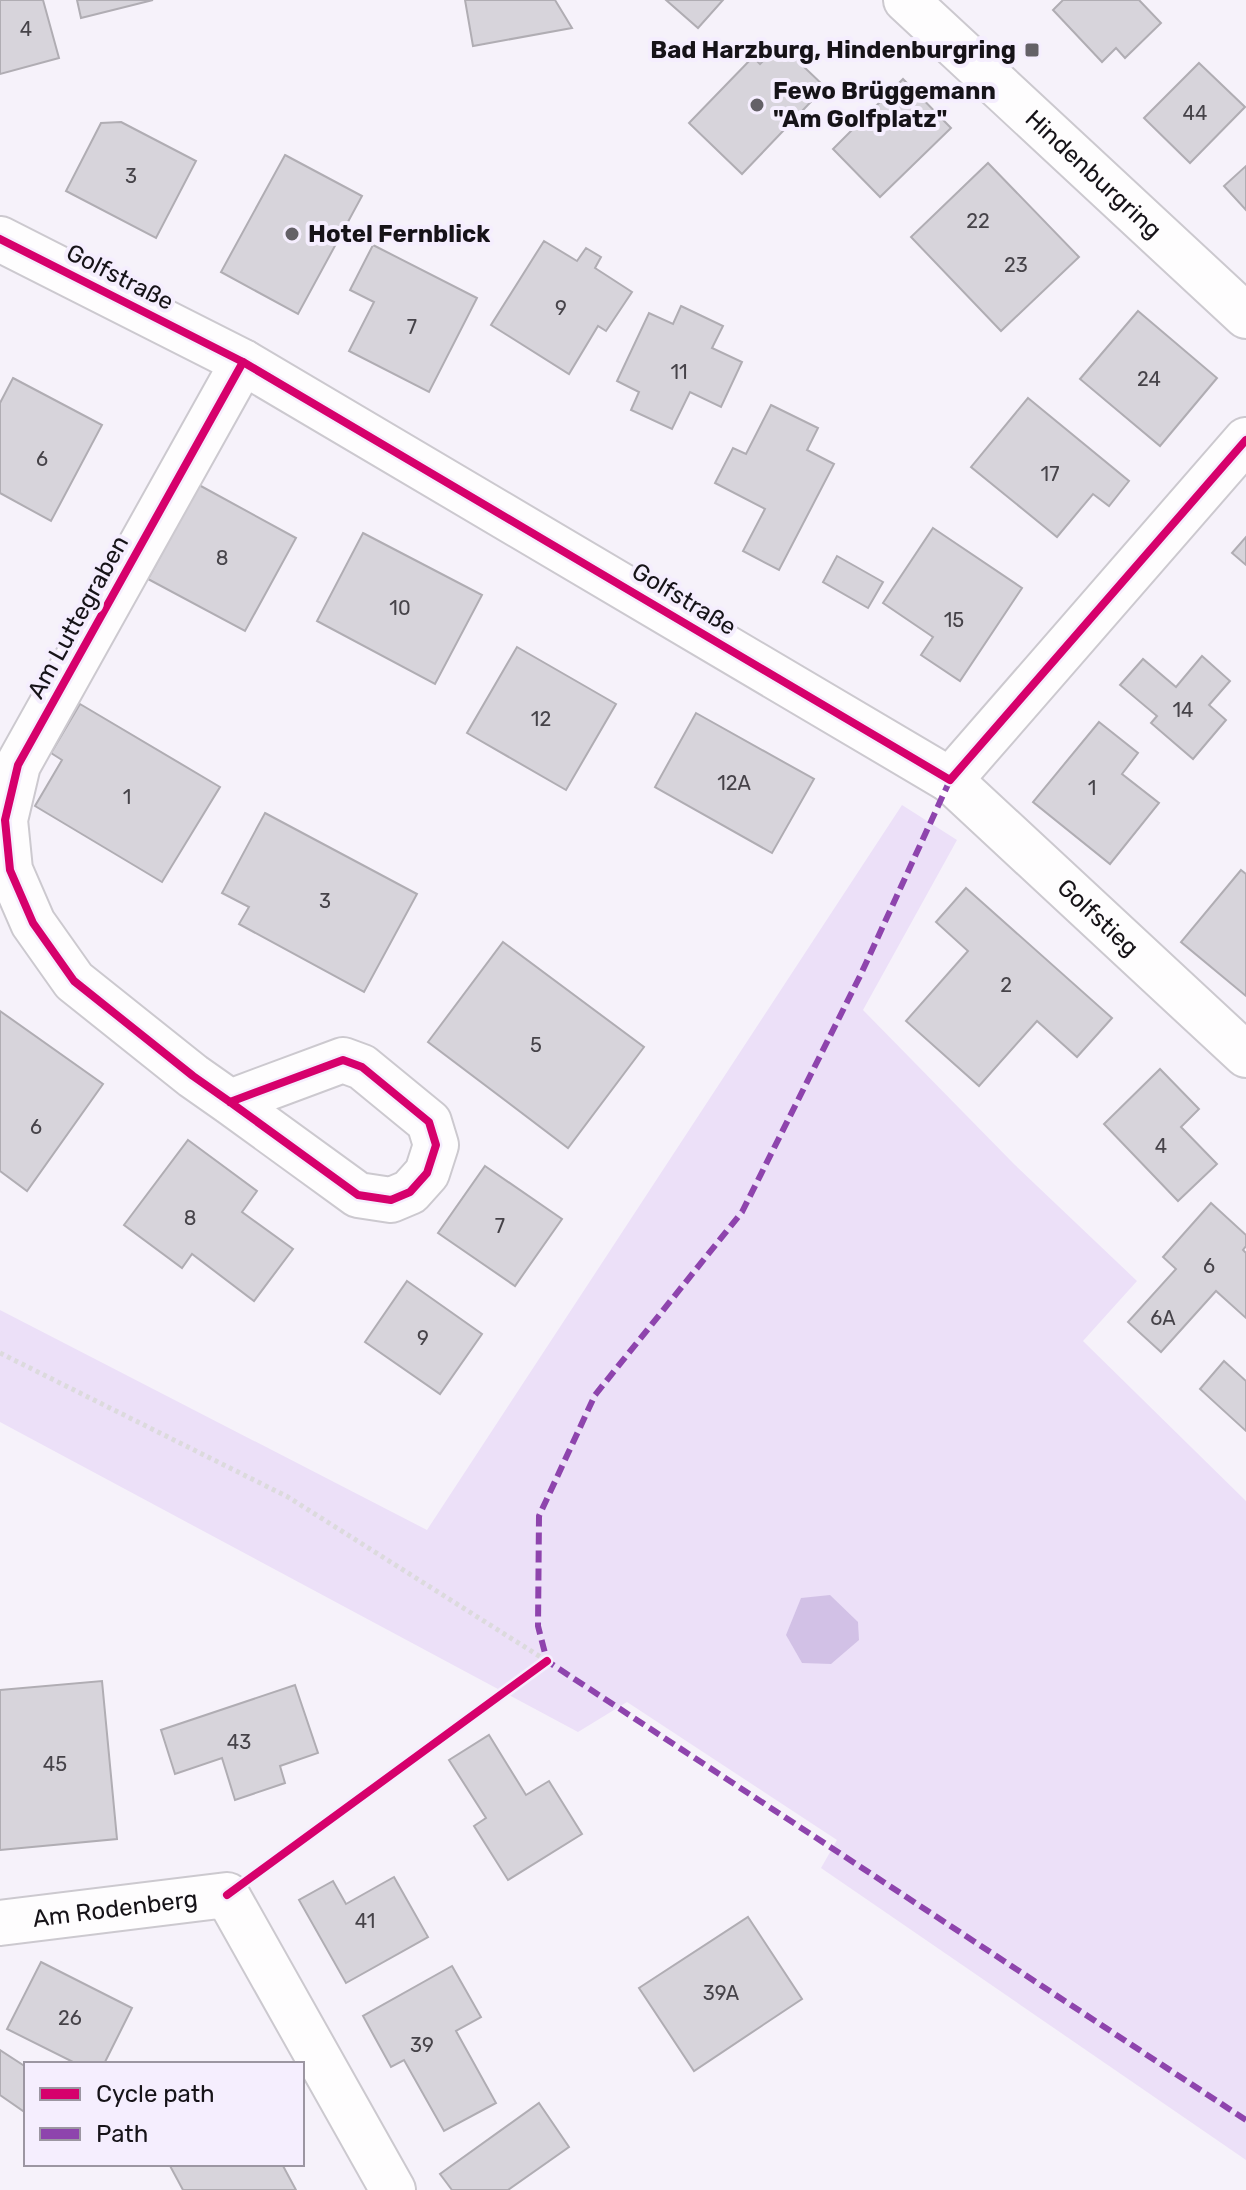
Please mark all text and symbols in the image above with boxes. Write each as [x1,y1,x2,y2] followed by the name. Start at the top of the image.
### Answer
[20,17,32,41] house number: 4
[650,36,1016,64] place label: Bad Harzburg, Hindenburgring
[1023,41,1041,59] marker: Bad Harzburg, Hindenburgring
[773,77,996,133] place label: Fewo Brüggemann "Am Golfplatz"
[748,96,766,114] marker: Fewo Brüggemann "Am Golfplatz"
[1183,101,1207,125] house number: 44
[1020,104,1167,244] street label: Hindenburgring
[125,164,137,188] house number: 3
[966,209,990,233] house number: 22
[308,220,490,248] place label: Hotel Fernblick
[283,225,301,243] marker: Hotel Fernblick
[62,238,178,316] street label: Golfstraße
[1004,253,1028,277] house number: 23
[555,296,567,320] house number: 9
[407,315,417,339] house number: 7
[670,360,688,384] house number: 11
[1137,367,1161,391] house number: 24
[36,447,48,471] house number: 6
[1041,462,1059,486] house number: 17
[22,531,134,703] street label: Am Luttegraben
[216,546,228,570] house number: 8
[627,557,741,641] street label: Golfstraße
[389,596,411,620] house number: 10
[944,608,964,632] house number: 15
[1173,698,1193,722] house number: 14
[531,707,551,731] house number: 12
[717,771,751,795] house number: 12A
[1088,776,1096,800] house number: 1
[123,785,131,809] house number: 1
[1052,873,1144,962] street label: Golfstieg
[319,889,331,913] house number: 3
[1000,973,1012,997] house number: 2
[530,1033,542,1057] house number: 5
[30,1115,42,1139] house number: 6
[1155,1134,1167,1158] house number: 4
[184,1206,196,1230] house number: 8
[495,1214,505,1238] house number: 7
[1203,1254,1215,1278] house number: 6
[1150,1306,1176,1330] house number: 6A
[417,1326,429,1350] house number: 9
[227,1730,251,1754] house number: 43
[43,1752,67,1776] house number: 45
[31,1885,199,1933] street label: Am Rodenberg
[355,1909,375,1933] house number: 41
[703,1981,739,2005] house number: 39A
[58,2006,82,2030] house number: 26
[410,2033,434,2057] house number: 39
[24,2062,304,2166] legend
[96,2080,215,2108] text: Cycle path
[96,2120,148,2148] text: Path

